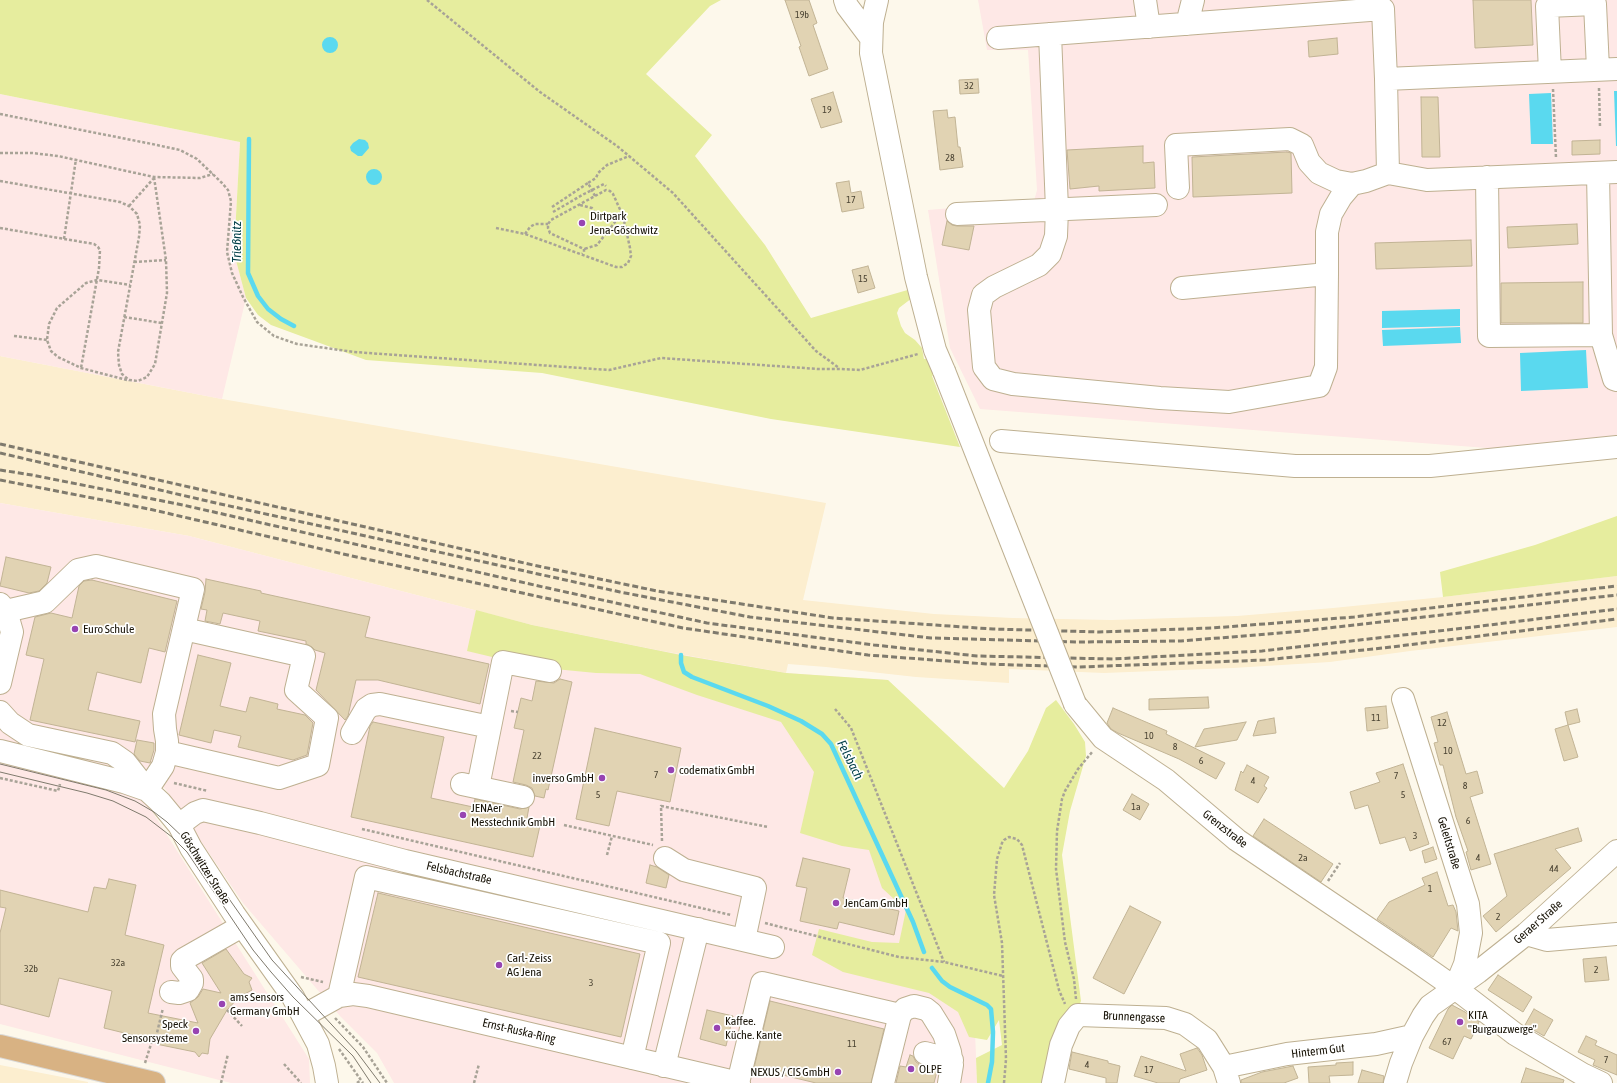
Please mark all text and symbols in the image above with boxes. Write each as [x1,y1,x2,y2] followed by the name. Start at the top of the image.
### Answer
[795,9,809,21] house number: 19b
[964,80,974,92] house number: 32
[822,104,832,116] house number: 19
[945,152,955,164] house number: 28
[846,194,856,206] house number: 17
[590,209,658,237] place label: Dirtpark Jena-Göschwitz
[577,218,587,228] marker: Dirtpark Jena-Göschwitz
[229,221,245,263] water label: Trießnitz
[858,273,868,285] house number: 15
[83,622,134,636] place label: Euro Schule
[70,624,80,634] marker: Euro Schule
[1371,712,1381,724] house number: 11
[1437,717,1447,729] house number: 12
[1144,730,1154,742] house number: 10
[833,738,867,782] water label: Felsbach
[1173,741,1177,753] house number: 8
[1443,745,1453,757] house number: 10
[532,750,542,762] house number: 22
[1199,755,1203,767] house number: 6
[679,763,755,777] place label: codematix GmbH
[666,765,676,775] marker: codematix GmbH
[654,769,658,781] house number: 7
[1394,770,1398,782] house number: 7
[532,771,594,785] place label: inverso GmbH
[597,773,607,783] marker: inverso GmbH
[1251,775,1255,787] house number: 4
[1463,780,1467,792] house number: 8
[596,789,600,801] house number: 5
[1401,789,1405,801] house number: 5
[471,801,555,829] place label: JENAer Messtechnik GmbH
[1131,801,1141,813] house number: 1a
[1200,807,1250,851] street label: Grenzstraße
[458,810,468,820] marker: JENAer Messtechnik GmbH
[1434,815,1464,871] street label: Geleitstraße
[1466,815,1470,827] house number: 6
[177,829,233,907] street label: Göschwitzer Straße
[1413,830,1417,842] house number: 3
[1298,852,1308,864] house number: 2a
[1476,852,1480,864] house number: 4
[425,858,493,888] street label: Felsbachstraße
[1549,863,1559,875] house number: 44
[1428,883,1432,895] house number: 1
[844,896,908,910] place label: JenCam GmbH
[1511,897,1565,947] street label: Geraer Straße
[831,898,841,908] marker: JenCam GmbH
[1496,911,1500,923] house number: 2
[507,951,551,979] place label: Carl- Zeiss AG Jena
[111,957,125,969] house number: 32a
[494,960,504,970] marker: Carl- Zeiss AG Jena
[24,963,38,975] house number: 32b
[1594,964,1598,976] house number: 2
[589,977,593,989] house number: 3
[230,990,300,1018] place label: ams Sensors Germany GmbH
[217,999,227,1009] marker: ams Sensors Germany GmbH
[1102,1008,1166,1026] street label: Brunnengasse
[1468,1008,1537,1036] place label: KITA "Burgauzwerge"
[725,1014,782,1042] place label: Kaffee. Küche. Kante
[481,1016,557,1046] street label: Ernst-Ruska-Ring
[122,1017,188,1045] place label: Speck Sensorsysteme
[1455,1017,1465,1027] marker: KITA "Burgauzwerge"
[712,1023,722,1033] marker: Kaffee. Küche. Kante
[191,1026,201,1036] marker: Speck Sensorsysteme
[1442,1036,1452,1048] house number: 67
[847,1038,857,1050] house number: 11
[1290,1041,1346,1061] street label: Hinterm Gut
[1604,1054,1608,1066] house number: 7
[1085,1059,1089,1071] house number: 4
[919,1062,942,1076] place label: OLPE
[906,1064,916,1074] marker: OLPE
[1144,1064,1154,1076] house number: 17
[750,1065,830,1079] place label: NEXUS / CIS GmbH
[833,1067,843,1077] marker: NEXUS / CIS GmbH

